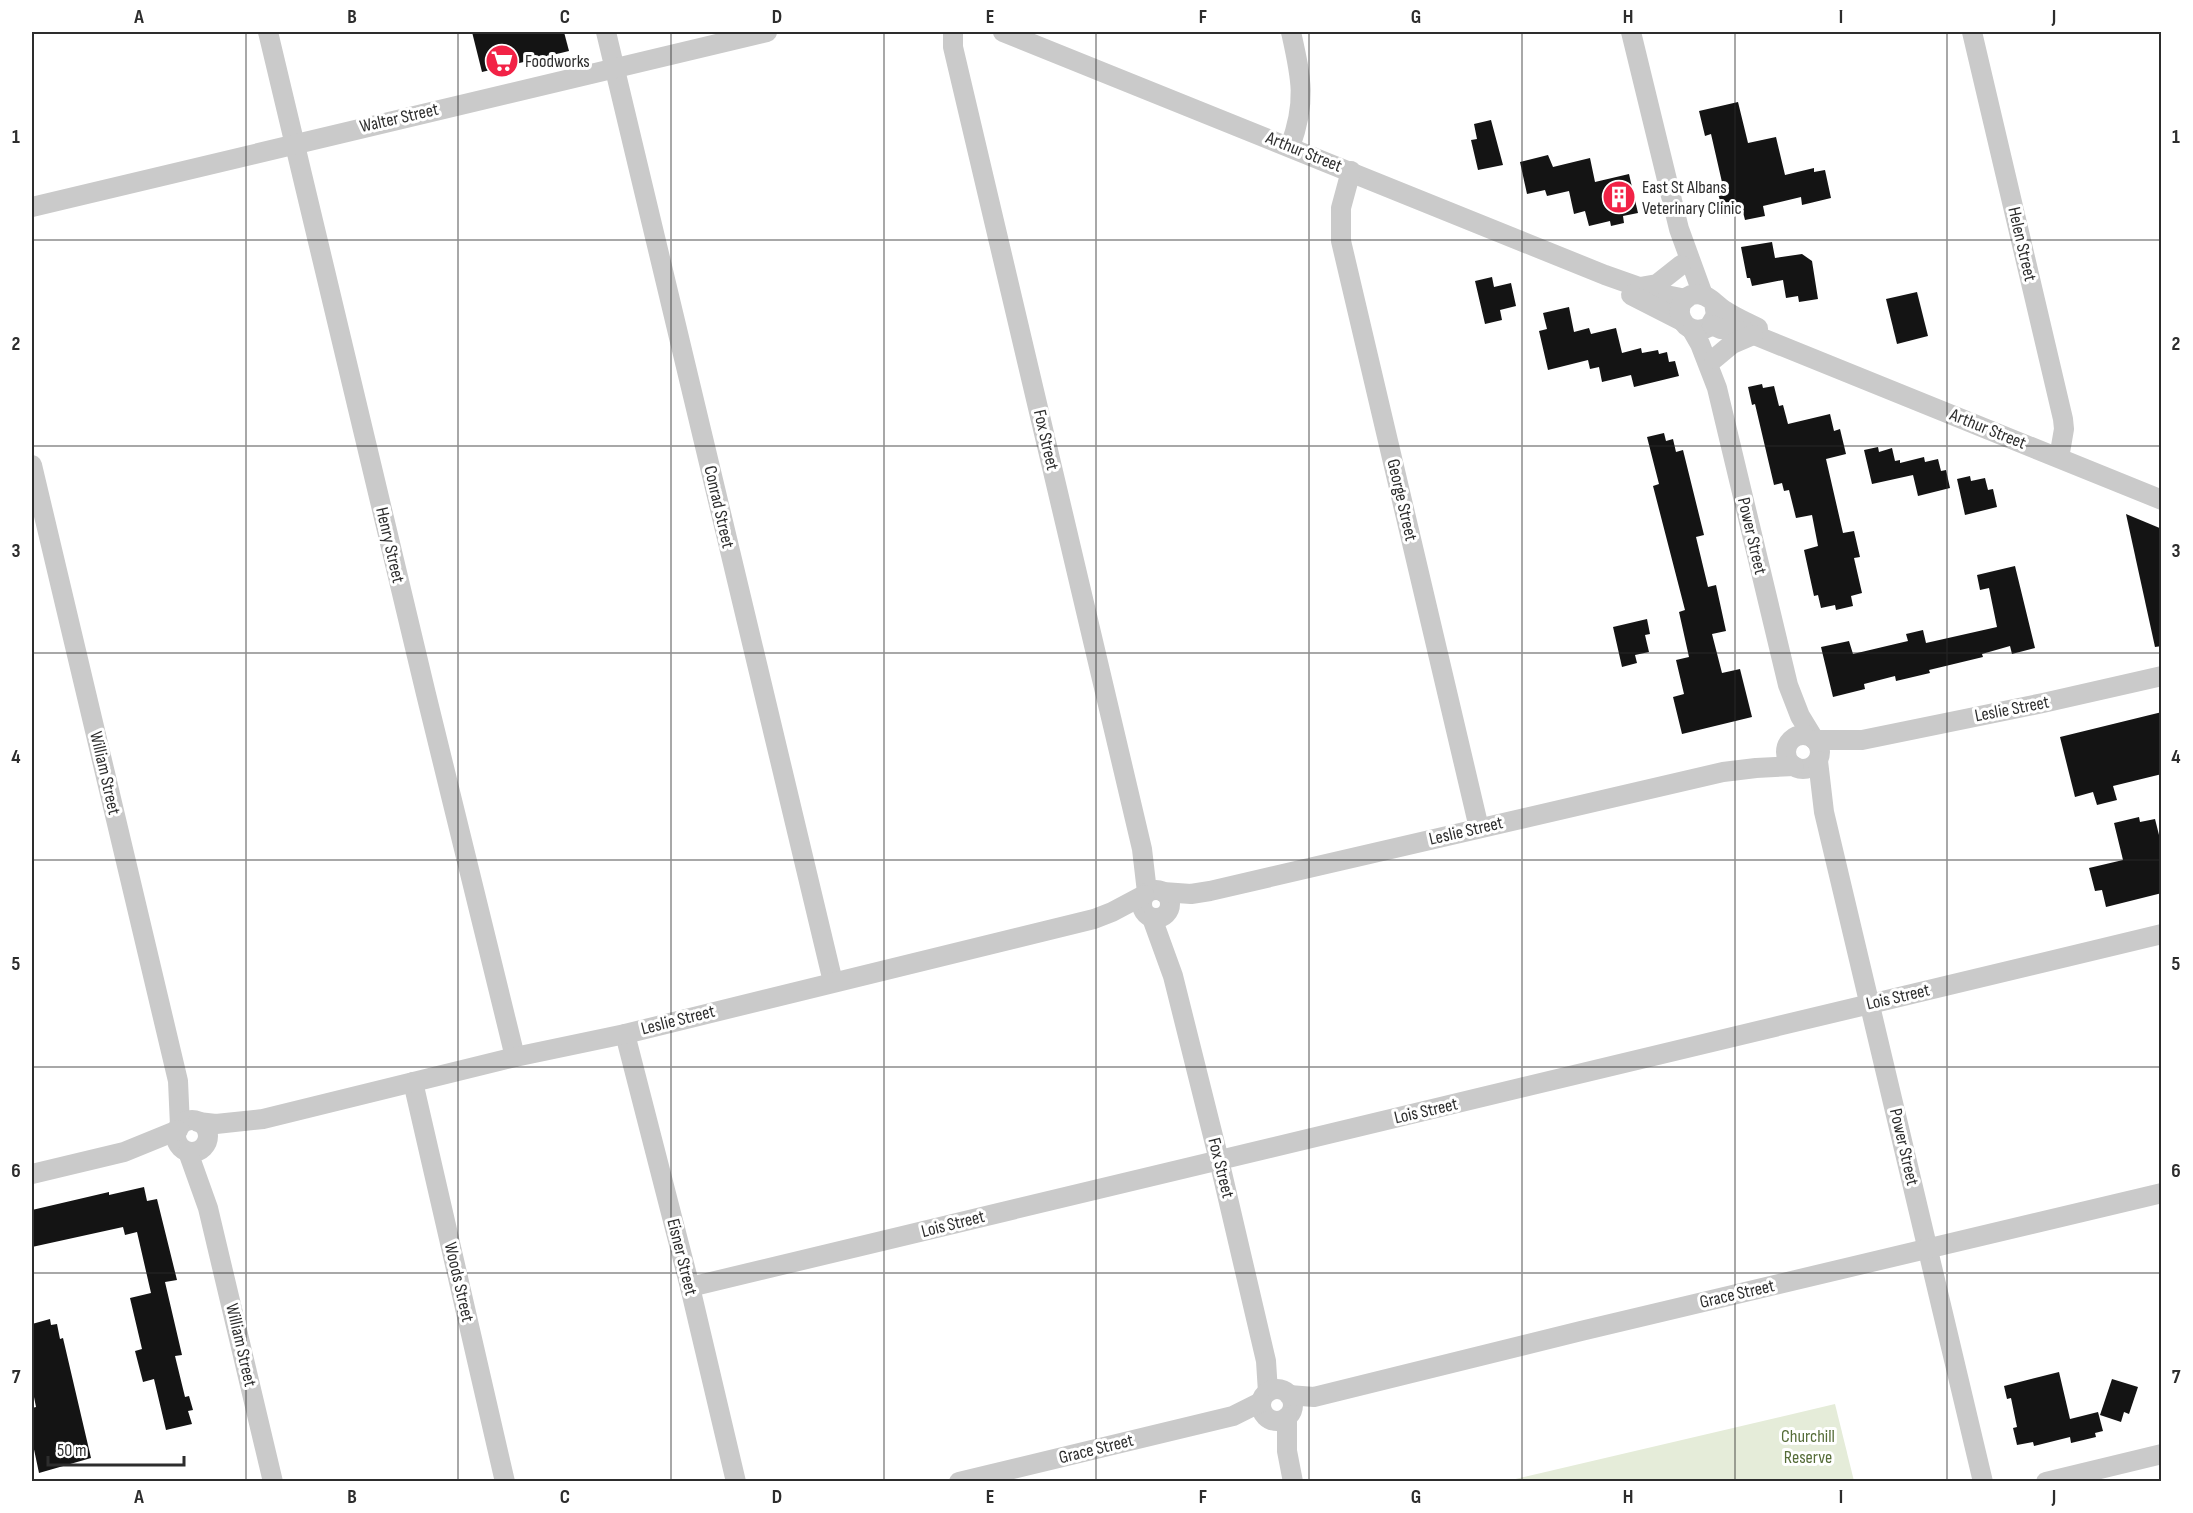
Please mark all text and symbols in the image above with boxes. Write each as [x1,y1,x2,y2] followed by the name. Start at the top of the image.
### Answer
[133,5,144,29] text: A
[347,5,357,29] text: B
[560,5,570,29] text: C
[772,5,782,29] text: D
[986,5,994,29] text: E
[1199,5,1207,29] text: F
[1411,5,1421,29] text: G
[1623,5,1633,29] text: H
[1839,5,1843,29] text: I
[2051,5,2056,29] text: J
[484,43,520,79] supermarket icon: Foodworks
[525,51,590,72] place label: Foodworks
[358,99,441,137] street label: Walter Street
[12,125,20,149] text: 1
[2172,125,2180,149] text: 1
[1262,127,1346,177] street label: Arthur Street
[1642,177,1742,219] place label: East St Albans Veterinary Clinic
[1601,179,1637,215] building icon: East St Albans Veterinary Clinic
[2003,205,2041,284] street label: Helen Street
[12,332,20,356] text: 2
[2172,332,2180,356] text: 2
[1946,404,2030,454] street label: Arthur Street
[1029,408,1063,473] street label: Fox Street
[1382,457,1422,544] street label: George Street
[699,464,739,551] street label: Conrad Street
[1733,496,1771,577] street label: Power Street
[371,505,409,585] street label: Henry Street
[12,539,21,563] text: 3
[2172,539,2181,563] text: 3
[1973,691,2051,726] street label: Leslie Street
[85,729,125,817] street label: William Street
[11,745,21,769] text: 4
[2171,745,2181,769] text: 4
[1427,812,1506,850] street label: Leslie Street
[12,952,21,976] text: 5
[2172,952,2181,976] text: 5
[1864,979,1932,1014] street label: Lois Street
[639,1001,718,1039] street label: Leslie Street
[1392,1093,1460,1128] street label: Lois Street
[1885,1107,1923,1188] street label: Power Street
[1203,1136,1239,1201] street label: Fox Street
[11,1159,21,1183] text: 6
[2171,1159,2181,1183] text: 6
[919,1206,987,1242] street label: Lois Street
[662,1217,702,1298] street label: Eisner Street
[440,1240,478,1324] street label: Woods Street
[1698,1275,1777,1313] street label: Grace Street
[221,1301,261,1389] street label: William Street
[12,1365,21,1389] text: 7
[2172,1365,2181,1389] text: 7
[1781,1426,1835,1468] park label: Churchill Reserve
[48,1429,184,1467] scale bar
[1057,1429,1136,1468] street label: Grace Street
[57,1440,87,1461] text: 50 m
[133,1485,144,1509] text: A
[347,1485,357,1509] text: B
[560,1485,570,1509] text: C
[772,1485,782,1509] text: D
[986,1485,994,1509] text: E
[1199,1485,1207,1509] text: F
[1411,1485,1421,1509] text: G
[1623,1485,1633,1509] text: H
[1839,1485,1843,1509] text: I
[2051,1485,2056,1509] text: J

